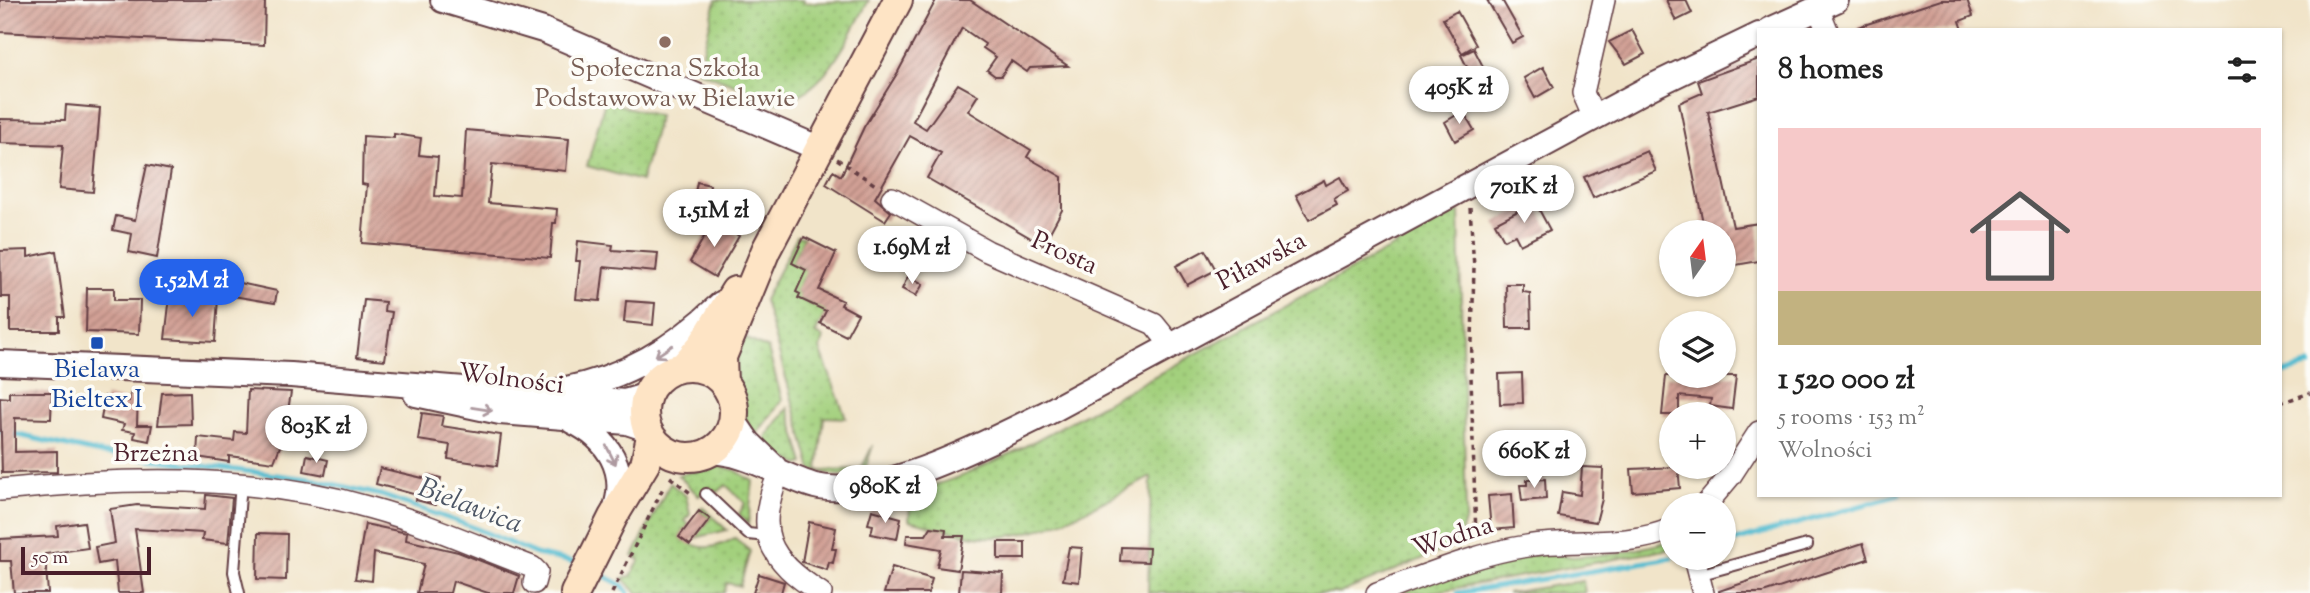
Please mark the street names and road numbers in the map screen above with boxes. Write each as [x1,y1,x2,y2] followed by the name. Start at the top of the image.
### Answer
[1025,223,1103,285] street label: Prosta
[1211,223,1313,301] street label: Piławska
[456,355,566,405] street label: Wolności
[113,436,199,473] street label: Brzeżna
[1408,508,1498,568] street label: Wodna

